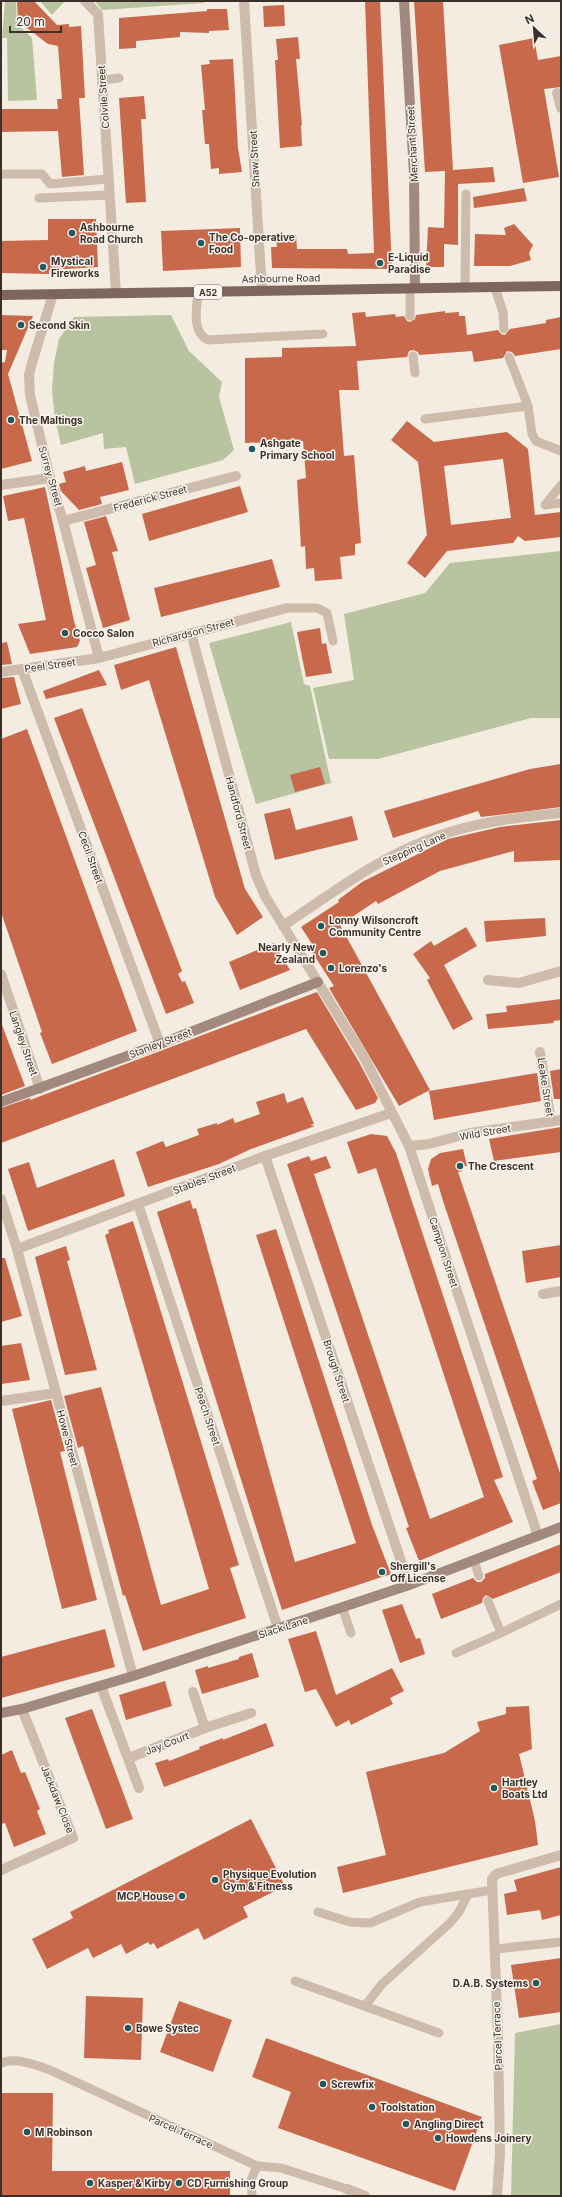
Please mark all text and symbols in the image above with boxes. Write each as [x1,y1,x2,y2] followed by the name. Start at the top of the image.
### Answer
[10,8,61,34] scale bar
[514,8,554,48] north arrow
[523,11,536,27] text: N
[16,14,45,29] text: 20 m
[95,64,111,129] street label: Colvile Street
[404,105,420,182] street label: Merchant Street
[246,129,261,188] street label: Shaw Street
[80,221,143,245] place label: Ashbourne Road Church
[67,228,77,238] marker: Ashbourne Road Church
[209,231,295,255] place label: The Co-operative Food
[196,238,206,248] marker: The Co-operative Food
[388,251,431,275] place label: E-Liquid Paradise
[51,255,100,279] place label: Mystical Fireworks
[375,258,385,268] marker: E-Liquid Paradise
[38,262,48,272] marker: Mystical Fireworks
[242,271,320,285] street label: Ashbourne Road
[194,285,222,299] road number: A52
[29,319,90,331] place label: Second Skin
[16,320,26,330] marker: Second Skin
[19,414,83,427] place label: The Maltings
[6,415,16,425] marker: The Maltings
[260,437,335,462] place label: Ashgate Primary School
[37,444,66,508] street label: Surrey Street
[247,444,257,454] marker: Ashgate Primary School
[112,482,189,514] street label: Frederick Street
[151,615,236,649] street label: Richardson Street
[73,627,134,639] place label: Cocco Salon
[60,628,70,638] marker: Cocco Salon
[24,655,77,675] street label: Peel Street
[223,775,255,852] street label: Handford Street
[76,829,106,885] street label: Cecil Street
[381,829,448,867] street label: Stepping Lane
[329,914,421,939] place label: Lonny Wilsoncroft Community Centre
[316,921,326,931] marker: Lonny Wilsoncroft Community Centre
[258,941,315,965] place label: Nearly New Zealand
[318,948,328,958] marker: Nearly New Zealand
[339,962,388,974] place label: Lorenzo's
[326,963,336,973] marker: Lorenzo's
[7,1009,41,1078] street label: Langley Street
[127,1025,194,1060] street label: Stanley Street
[535,1057,557,1118] street label: Leake Street
[458,1121,512,1142] street label: Wild Street
[468,1160,534,1172] place label: The Crescent
[171,1161,238,1196] street label: Stables Street
[455,1161,465,1171] marker: The Crescent
[427,1215,461,1289] street label: Campion Street
[321,1338,353,1405] street label: Brough Street
[193,1385,223,1447] street label: Peach Street
[55,1408,82,1468] street label: Howe Street
[390,1560,446,1584] place label: Shergill's Off License
[377,1567,387,1577] marker: Shergill's Off License
[257,1613,309,1641] street label: Slack Lane
[143,1729,191,1757] street label: Jay Court
[39,1763,77,1835] street label: Jackdaw Close
[502,1776,548,1800] place label: Hartley Boats Ltd
[489,1783,499,1793] marker: Hartley Boats Ltd
[223,1868,316,1893] place label: Physique Evolution Gym & Fitness
[210,1875,220,1885] marker: Physique Evolution Gym & Fitness
[117,1890,174,1902] place label: MCP House
[177,1891,187,1901] marker: MCP House
[453,1977,528,1990] place label: D.A.B. Systems
[531,1978,541,1988] marker: D.A.B. Systems
[490,2001,504,2071] street label: Parcel Terrace
[136,2022,199,2035] place label: Bowe Systec
[123,2023,133,2033] marker: Bowe Systec
[331,2078,374,2090] place label: Screwfix
[318,2079,328,2089] marker: Screwfix
[380,2101,435,2113] place label: Toolstation
[367,2102,377,2112] marker: Toolstation
[147,2112,215,2151] street label: Parcel Terrace
[414,2118,484,2131] place label: Angling Direct
[401,2119,411,2129] marker: Angling Direct
[35,2126,92,2138] place label: M Robinson
[22,2127,32,2137] marker: M Robinson
[446,2132,531,2145] place label: Howdens Joinery
[433,2133,443,2143] marker: Howdens Joinery
[98,2177,171,2190] place label: Kasper & Kirby
[187,2177,288,2190] place label: CD Furnishing Group
[85,2178,95,2188] marker: Kasper & Kirby
[174,2178,184,2188] marker: CD Furnishing Group

